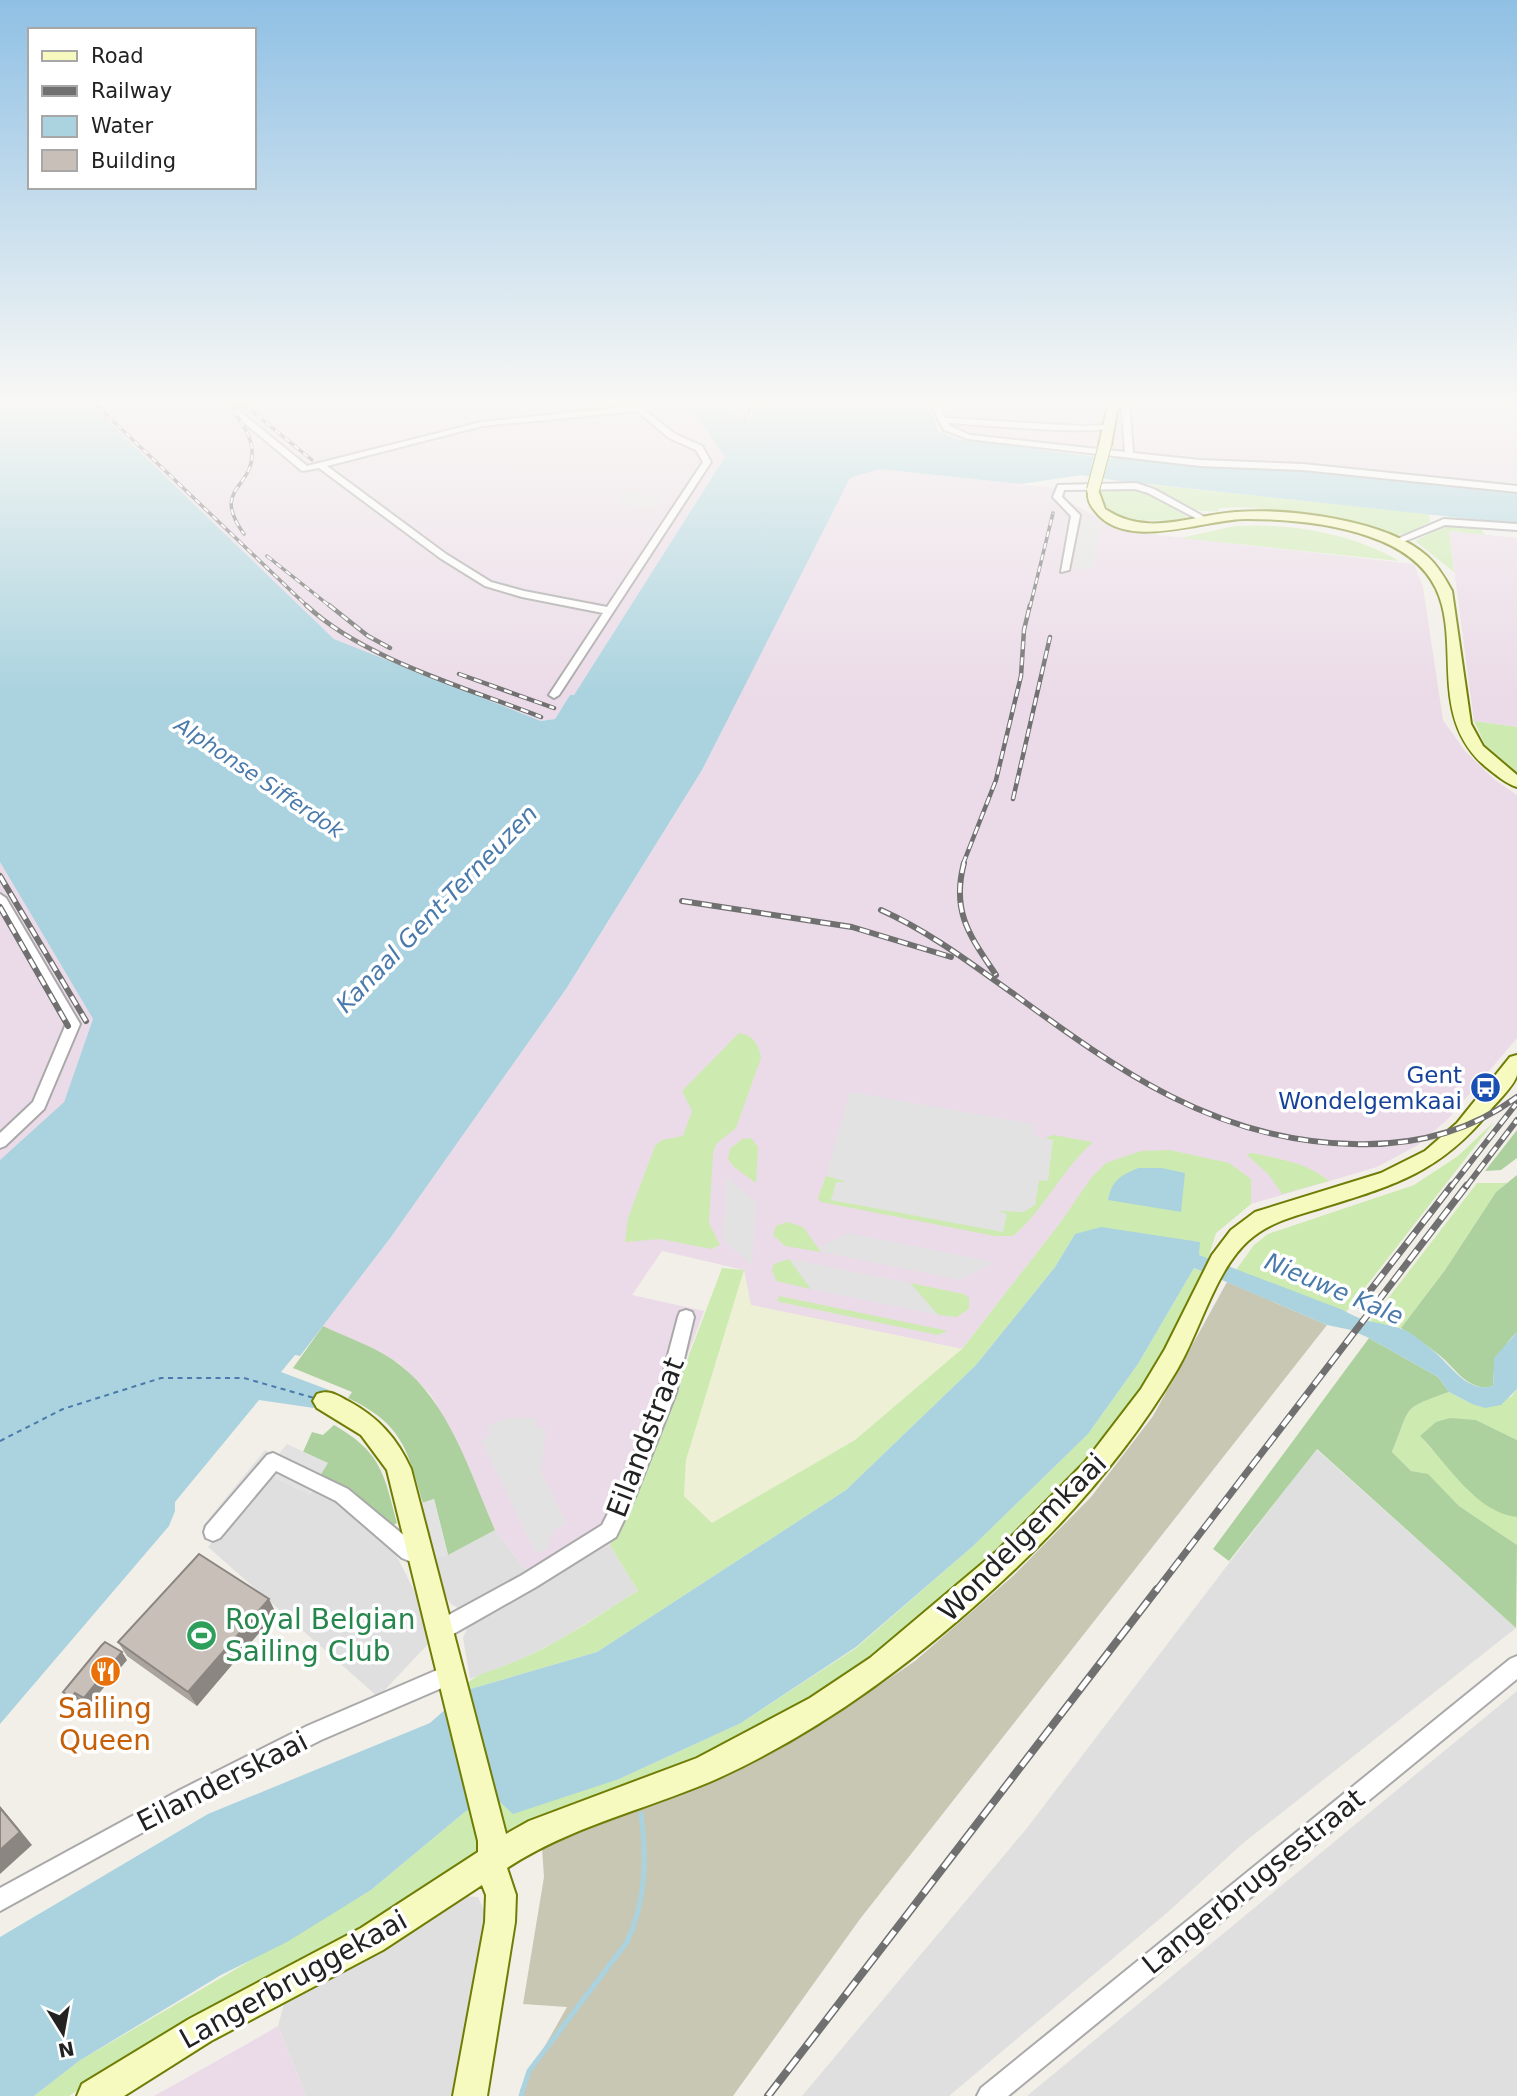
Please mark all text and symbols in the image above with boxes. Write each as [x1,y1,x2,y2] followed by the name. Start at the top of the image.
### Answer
[28,28,256,189] legend
[91,44,144,68] text: Road
[91,79,172,103] text: Railway
[91,114,153,138] text: Water
[91,149,176,173] text: Building
[169,712,348,844] water label: Alphonse Sifferdok
[331,799,543,1019] water label: Kanaal Gent-Terneuzen
[1278,1062,1462,1114] place label: Gent Wondelgemkaai
[1468,1071,1502,1105] bus stop icon: Gent Wondelgemkaai
[1261,1247,1407,1331] water label: Nieuwe Kale
[600,1353,691,1522] street label: Eilandstraat
[932,1447,1113,1628] street label: Wondelgemkaai
[225,1603,415,1668] place label: Royal Belgian Sailing Club
[185,1618,219,1652] sports icon: Royal Belgian Sailing Club
[88,1654,122,1688] restaurant icon: Sailing Queen
[58,1692,152,1757] place label: Sailing Queen
[131,1724,313,1839] street label: Eilanderskaai
[1136,1782,1371,1981] street label: Langerbrugsestraat
[174,1903,413,2056] street label: Langerbruggekaai
[28,1998,98,2068] north arrow
[56,2037,76,2062] text: N

